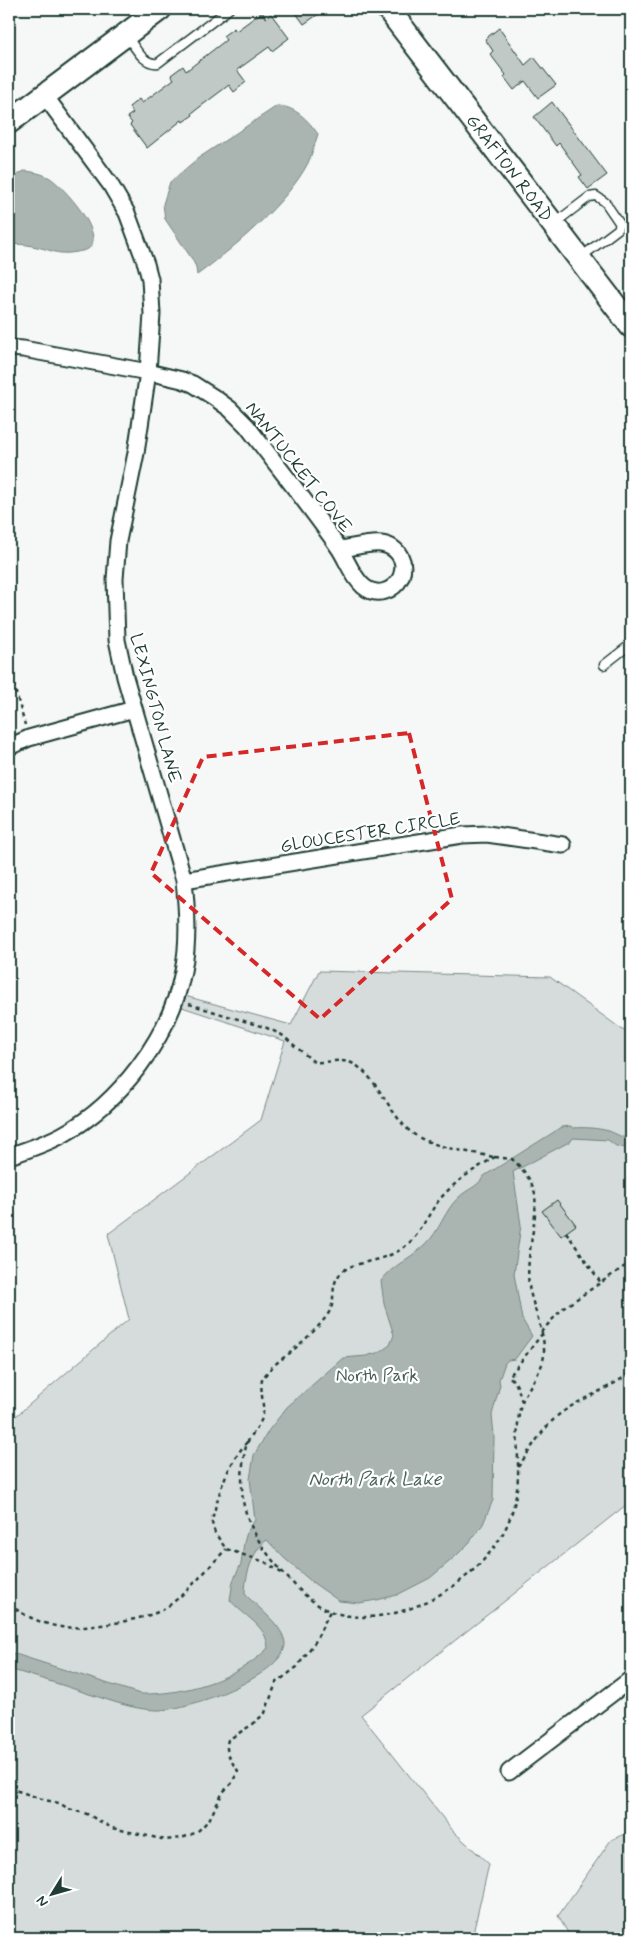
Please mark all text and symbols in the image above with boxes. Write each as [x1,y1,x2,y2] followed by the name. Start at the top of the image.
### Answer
[460,110,558,227] street label: GRAFTON ROAD
[239,397,357,538] street label: NANTUCKET COVE
[124,631,187,786] street label: LEXINGTON LANE
[279,807,462,859] street label: GLOUCESTER CIRCLE
[336,1364,418,1388] park label: North Park
[309,1467,443,1492] water label: North Park Lake
[28,1870,78,1920] north arrow
[32,1892,52,1910] text: N

